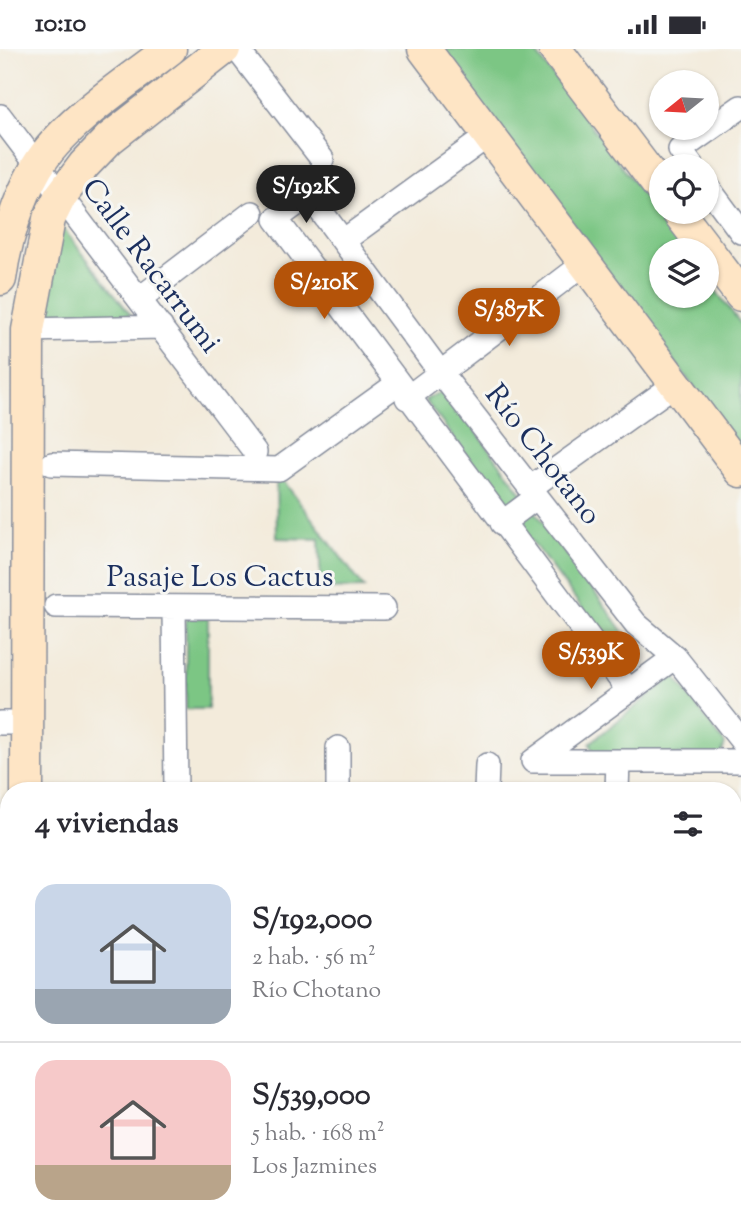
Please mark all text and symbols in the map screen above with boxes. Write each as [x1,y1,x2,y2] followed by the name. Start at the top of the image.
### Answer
[35,6,86,43] text: 10:10
[649,70,719,140] north arrow
[649,70,719,308] map controls
[649,154,719,224] button: locate
[249,165,363,225] pin: S/192K
[70,170,230,363] street label: Calle Racarrumi
[272,171,340,204] text: S/192K
[649,238,719,308] button: layers
[267,261,381,321] pin: S/210K
[290,267,358,300] text: S/210K
[452,289,566,348] pin: S/387K
[474,294,544,327] text: S/387K
[473,376,611,535] street label: Río Chotano
[107,557,333,600] street label: Pasaje Los Cactus
[534,631,648,691] pin: S/539K
[558,637,624,670] text: S/539K
[35,803,179,846] text: 4 viviendas
[669,805,707,843] icon: filters
[252,899,372,942] text: S/192,000
[91,912,175,996] icon: home
[252,942,376,975] text: 2 hab. · 56 m²
[252,975,381,1008] text: Río Chotano
[252,1075,371,1118] text: S/539,000
[91,1088,175,1172] icon: home
[252,1118,384,1151] text: 5 hab. · 168 m²
[252,1151,377,1184] text: Los Jazmines

